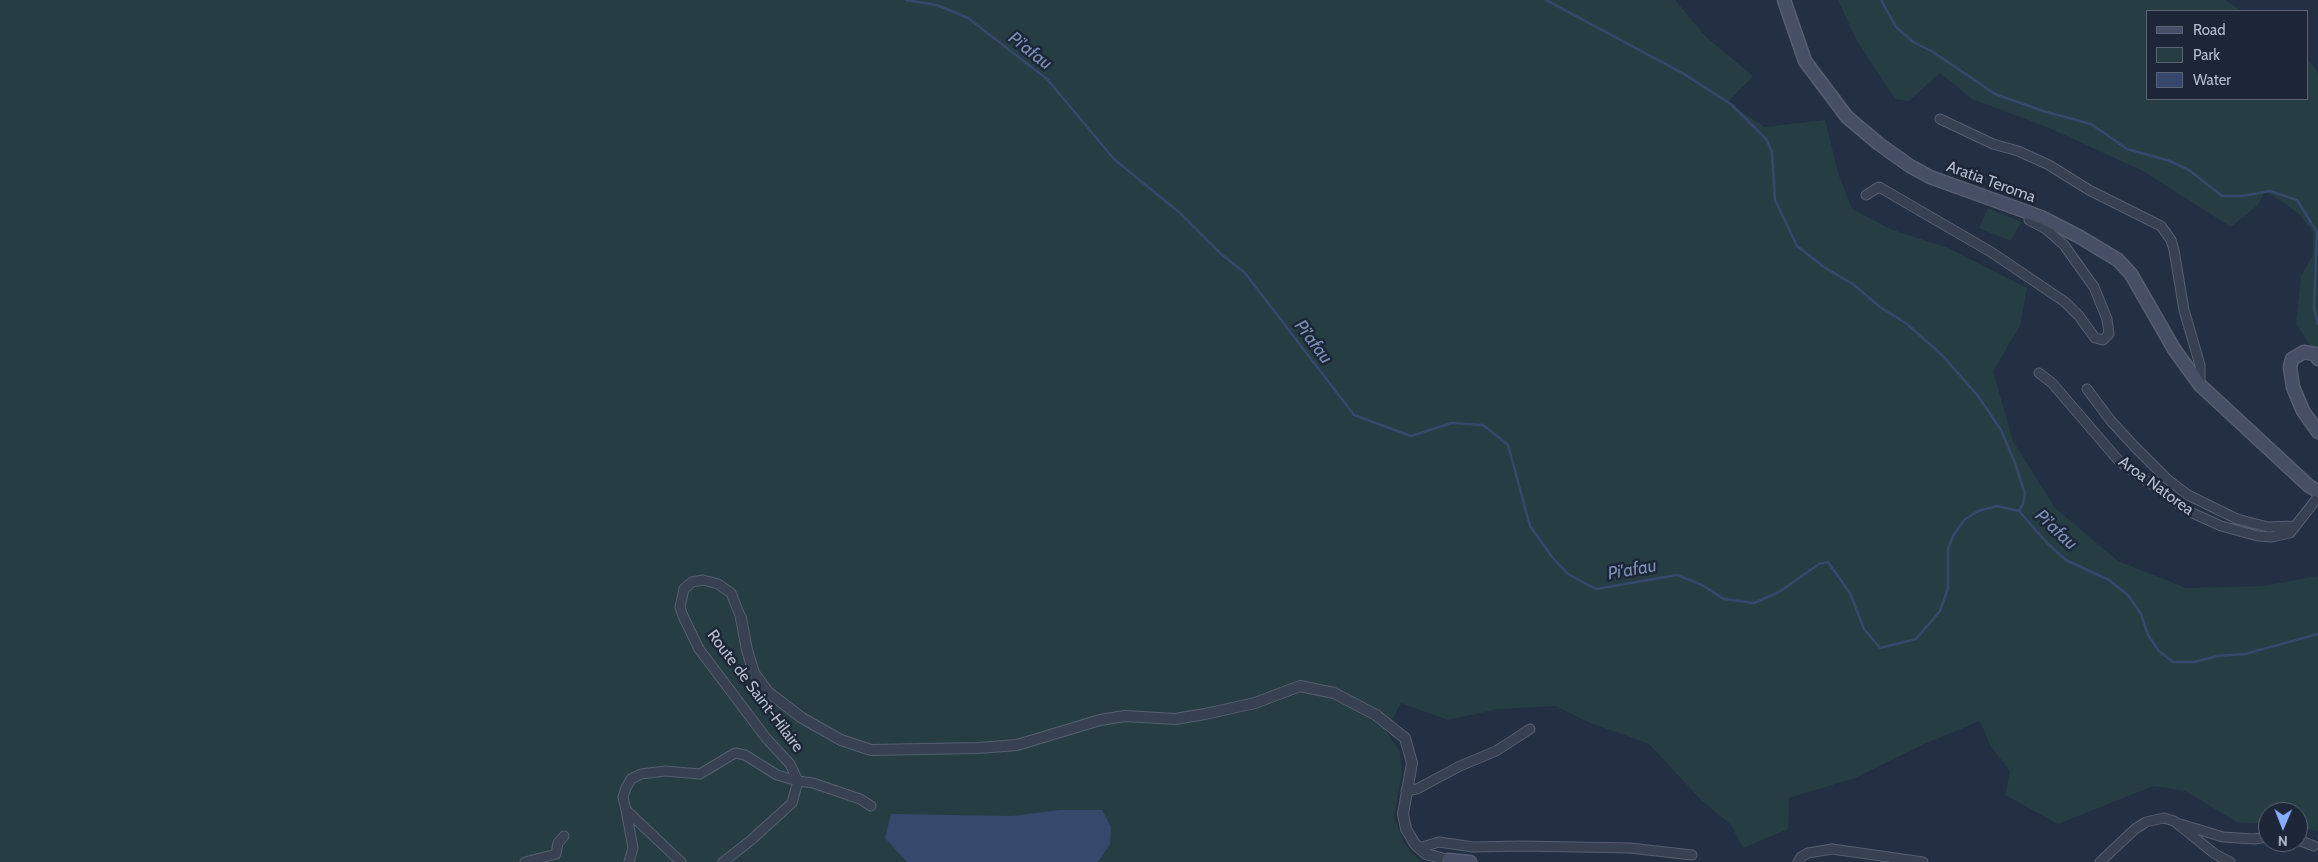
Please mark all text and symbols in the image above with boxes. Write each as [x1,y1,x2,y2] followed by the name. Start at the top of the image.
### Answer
[2146,10,2308,100] legend
[2193,21,2226,39] text: Road
[1004,27,1056,75] water label: Pi'afau
[2193,46,2220,64] text: Park
[2193,71,2231,89] text: Water
[1944,157,2038,207] street label: Aratia Teroma
[1290,316,1336,368] water label: Pi'afau
[2115,452,2197,520] street label: Aroa Natorea
[2031,505,2081,555] water label: Pi'afau
[1606,555,1658,585] water label: Pi'afau
[703,626,807,756] street label: Route de Saint-Hilaire
[2258,802,2308,852] north arrow
[2278,832,2288,850] text: N

